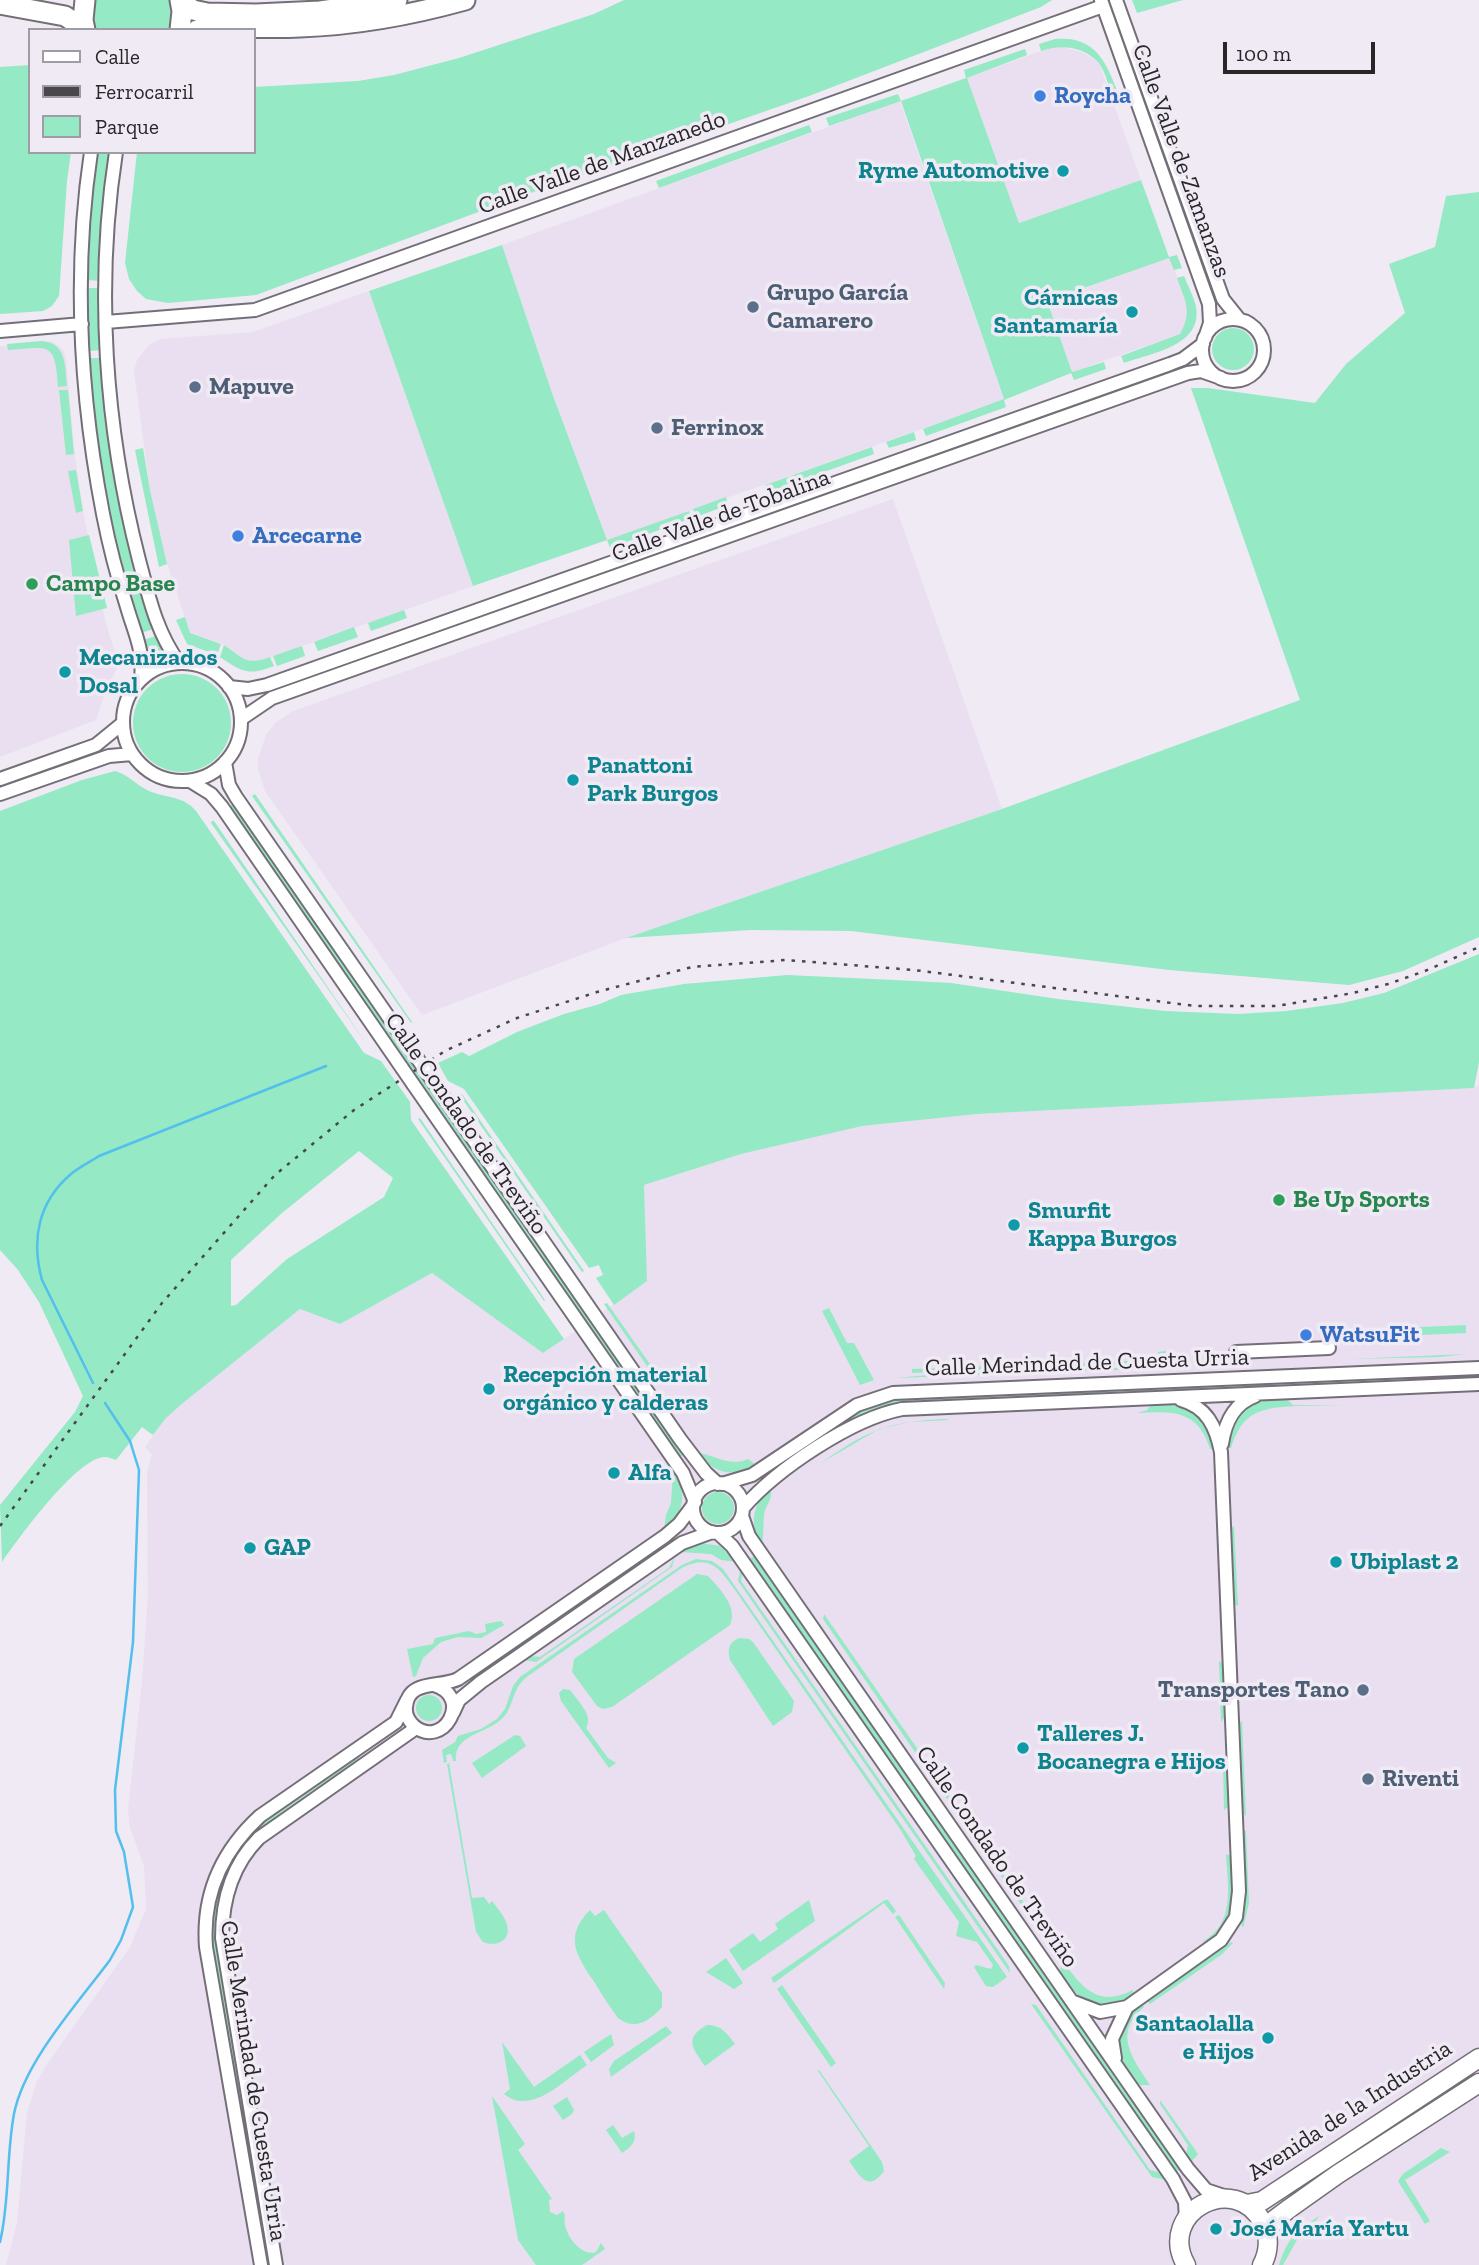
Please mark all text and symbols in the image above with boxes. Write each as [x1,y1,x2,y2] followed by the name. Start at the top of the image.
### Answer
[28,28,256,154] legend
[1227,28,1379,72] scale bar
[1125,40,1237,282] street label: Calle Valle de Zamanzas
[1236,41,1291,66] text: 100 m
[95,44,140,69] text: Calle
[95,79,194,104] text: Ferrocarril
[1054,82,1131,110] place label: Roycha
[1032,88,1048,104] marker: Roycha
[474,105,730,221] street label: Calle Valle de Manzanedo
[95,114,159,139] text: Parque
[858,157,1049,185] place label: Ryme Automotive
[1055,163,1071,179] marker: Ryme Automotive
[767,279,908,335] place label: Grupo García Camarero
[993,284,1118,340] place label: Cárnicas Santamaría
[745,299,761,315] marker: Grupo García Camarero
[1124,304,1140,320] marker: Cárnicas Santamaría
[209,373,294,401] place label: Mapuve
[187,379,203,395] marker: Mapuve
[671,414,764,442] place label: Ferrinox
[649,420,665,436] marker: Ferrinox
[608,463,834,569] street label: Calle Valle de Tobalina
[252,522,362,550] place label: Arcecarne
[230,528,246,544] marker: Arcecarne
[46,570,175,598] place label: Campo Base
[24,576,40,592] marker: Campo Base
[79,644,217,700] place label: Mecanizados Dosal
[57,664,73,680] marker: Mecanizados Dosal
[587,752,718,808] place label: Panattoni Park Burgos
[565,772,581,788] marker: Panattoni Park Burgos
[378,1008,554,1240] street label: Calle Condado de Treviño
[1293,1186,1430,1214] place label: Be Up Sports
[1271,1192,1287,1208] marker: Be Up Sports
[1028,1197,1177,1253] place label: Smurfit Kappa Burgos
[1006,1217,1022,1233] marker: Smurfit Kappa Burgos
[1320,1321,1420,1349] place label: WatsuFit
[1298,1327,1314,1343] marker: WatsuFit
[925,1343,1249,1383] street label: Calle Merindad de Cuesta Urria
[503,1361,708,1417] place label: Recepción material orgánico y calderas
[481,1381,497,1397] marker: Recepción material orgánico y calderas
[628,1459,672,1487] place label: Alfa
[606,1465,622,1481] marker: Alfa
[264,1534,311,1562] place label: GAP
[242,1540,258,1556] marker: GAP
[1350,1548,1458,1576] place label: Ubiplast 2
[1328,1554,1344,1570] marker: Ubiplast 2
[1158,1676,1349,1704] place label: Transportes Tano
[1355,1682,1371,1698] marker: Transportes Tano
[1037,1720,1226,1776] place label: Talleres J. Bocanegra e Hijos
[1015,1740,1031,1756] marker: Talleres J. Bocanegra e Hijos
[909,1741,1085,1973] street label: Calle Condado de Treviño
[1382,1765,1459,1793] place label: Riventi
[1360,1771,1376,1787] marker: Riventi
[213,1919,293,2243] street label: Calle Merindad de Cuesta Urria
[1135,2010,1254,2066] place label: Santaolalla e Hijos
[1260,2030,1276,2046] marker: Santaolalla e Hijos
[1243,2034,1457,2188] street label: Avenida de la Industria
[1230,2215,1409,2243] place label: José María Yartu
[1208,2221,1224,2237] marker: José María Yartu

